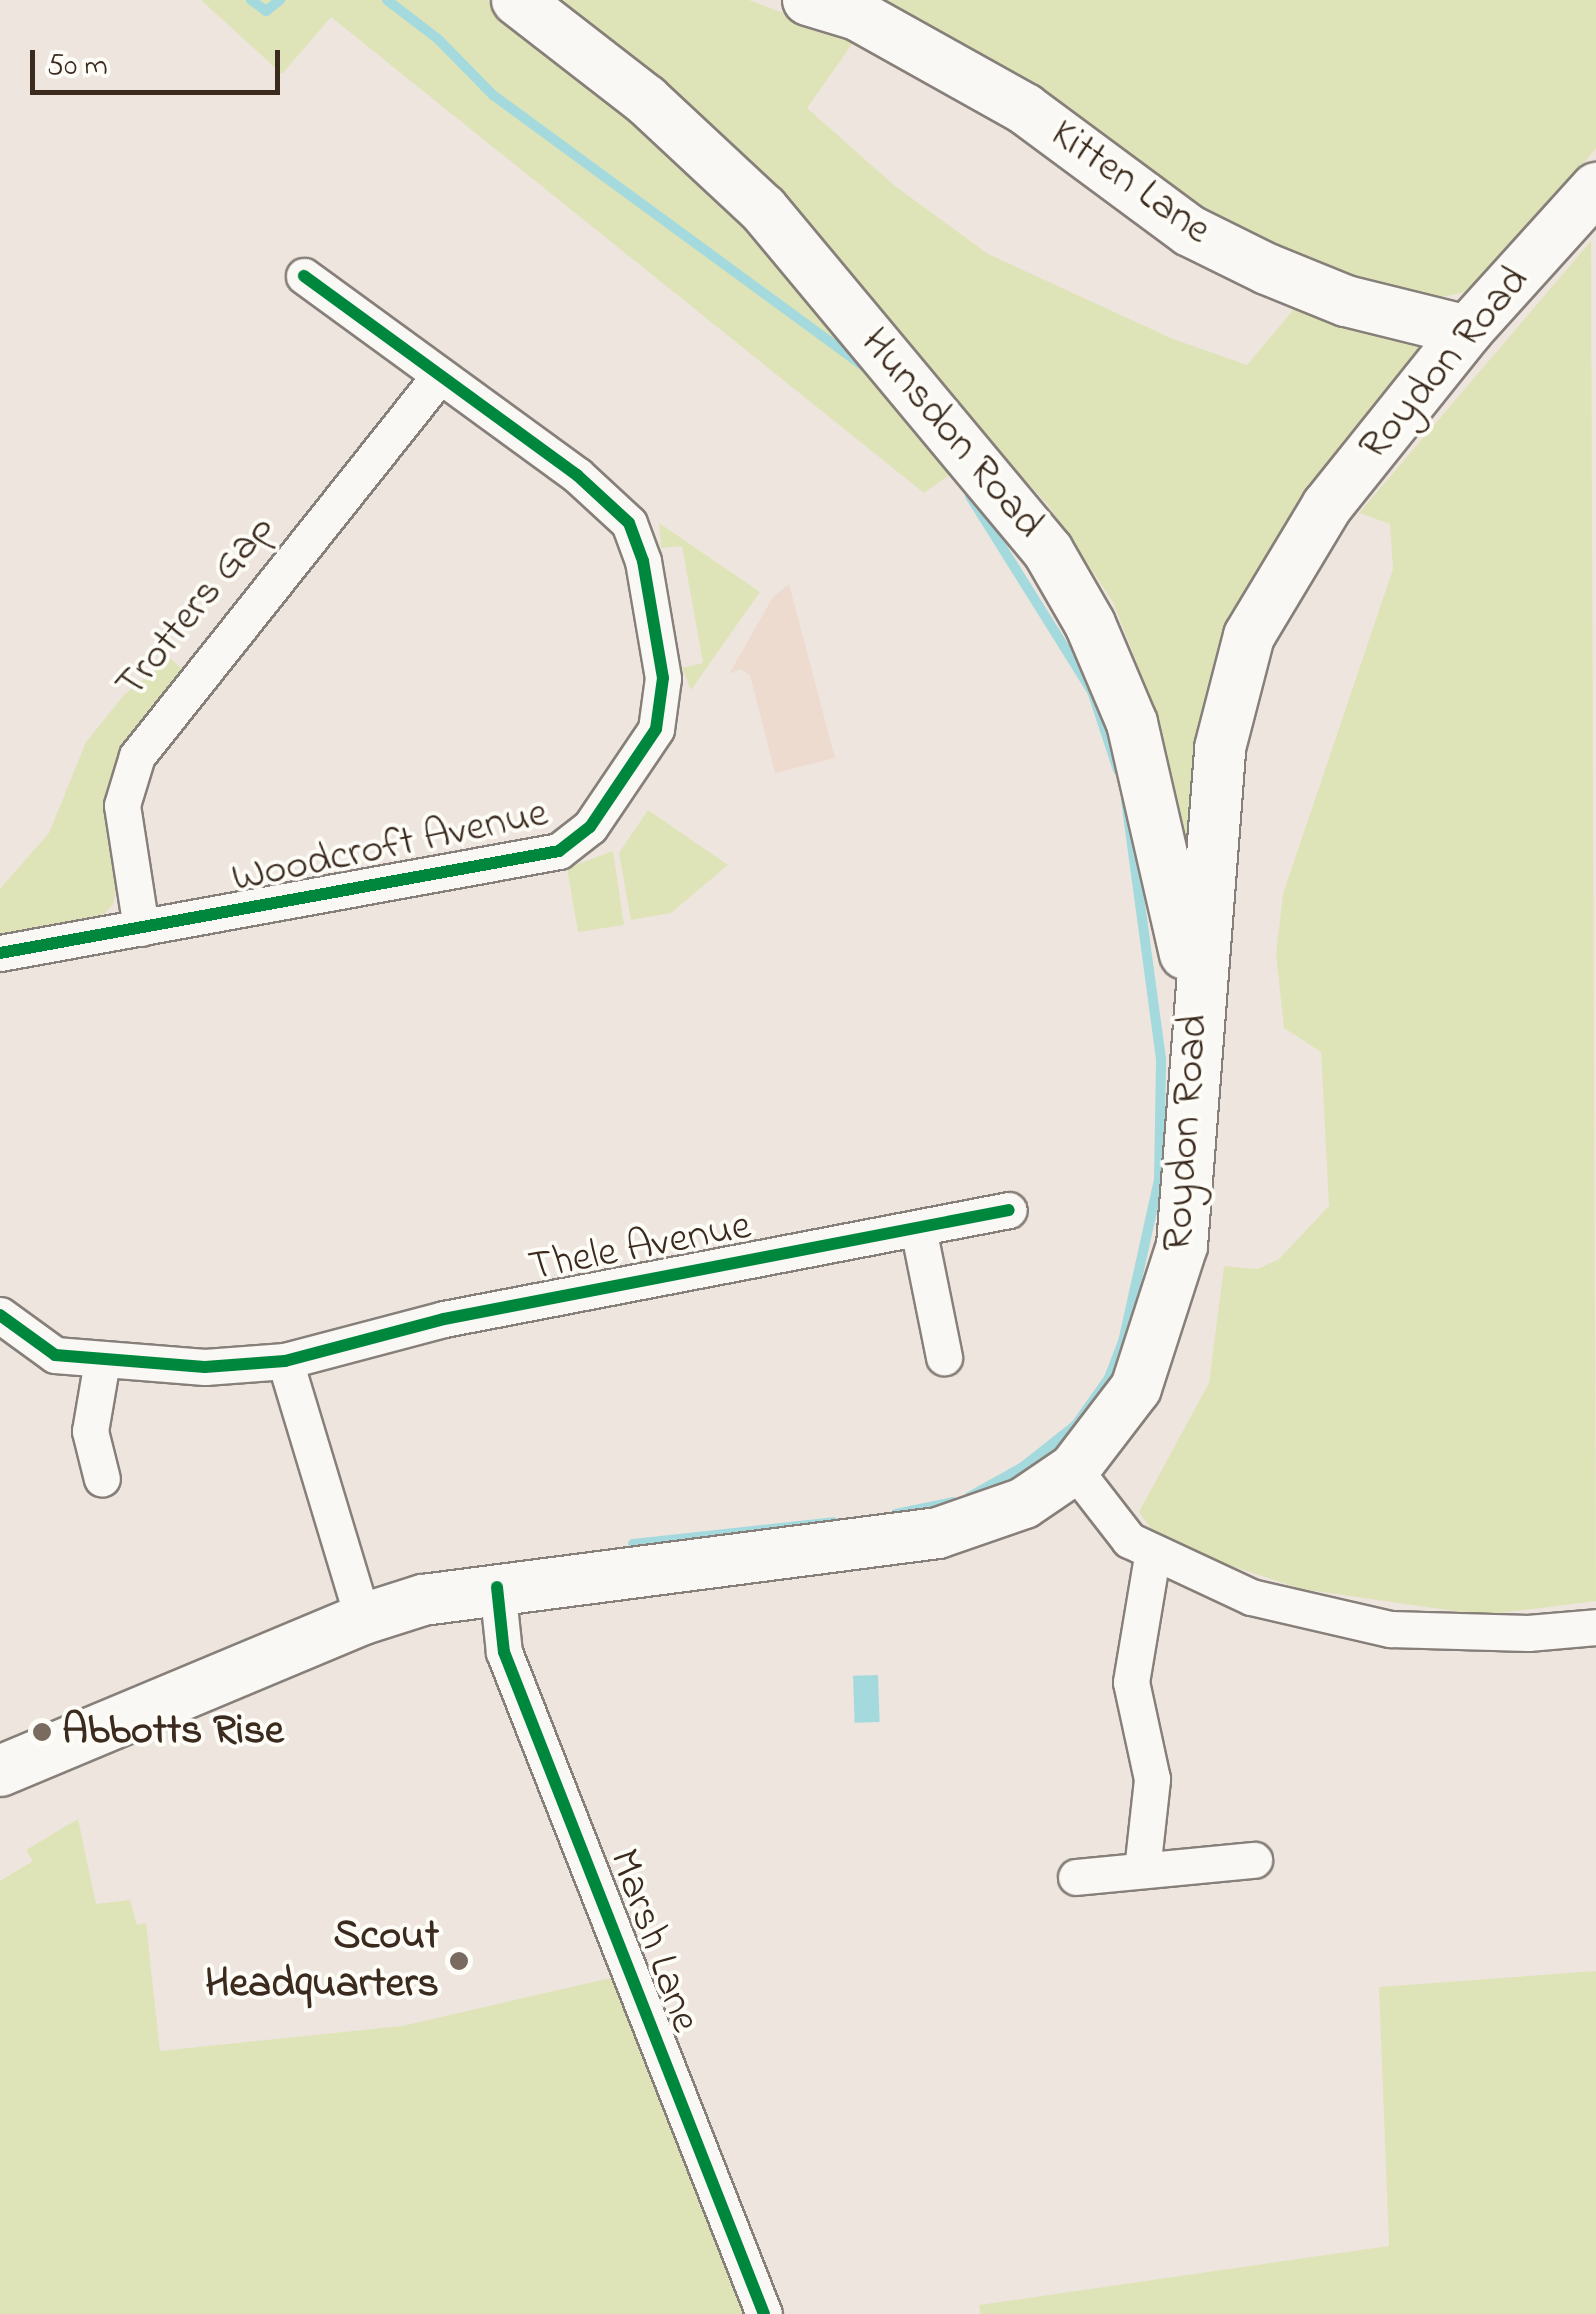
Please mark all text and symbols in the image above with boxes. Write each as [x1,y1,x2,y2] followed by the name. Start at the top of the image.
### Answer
[35,30,285,92] scale bar
[47,45,108,89] text: 50 m
[1040,110,1220,256] street label: Kitten Lane
[1349,257,1541,471] street label: Roydon Road
[849,319,1053,549] street label: Hunsdon Road
[106,505,286,709] street label: Trotters Gap
[228,789,552,905] street label: Woodcroft Avenue
[1154,1013,1220,1253] street label: Roydon Road
[525,1202,755,1294] street label: Thele Avenue
[62,1707,284,1757] place label: Abbotts Rise
[31,1721,53,1743] marker: Abbotts Rise
[597,1843,709,2039] street label: Marsh Lane
[205,1912,439,2010] place label: Scout Headquarters
[448,1950,470,1972] marker: Scout Headquarters

